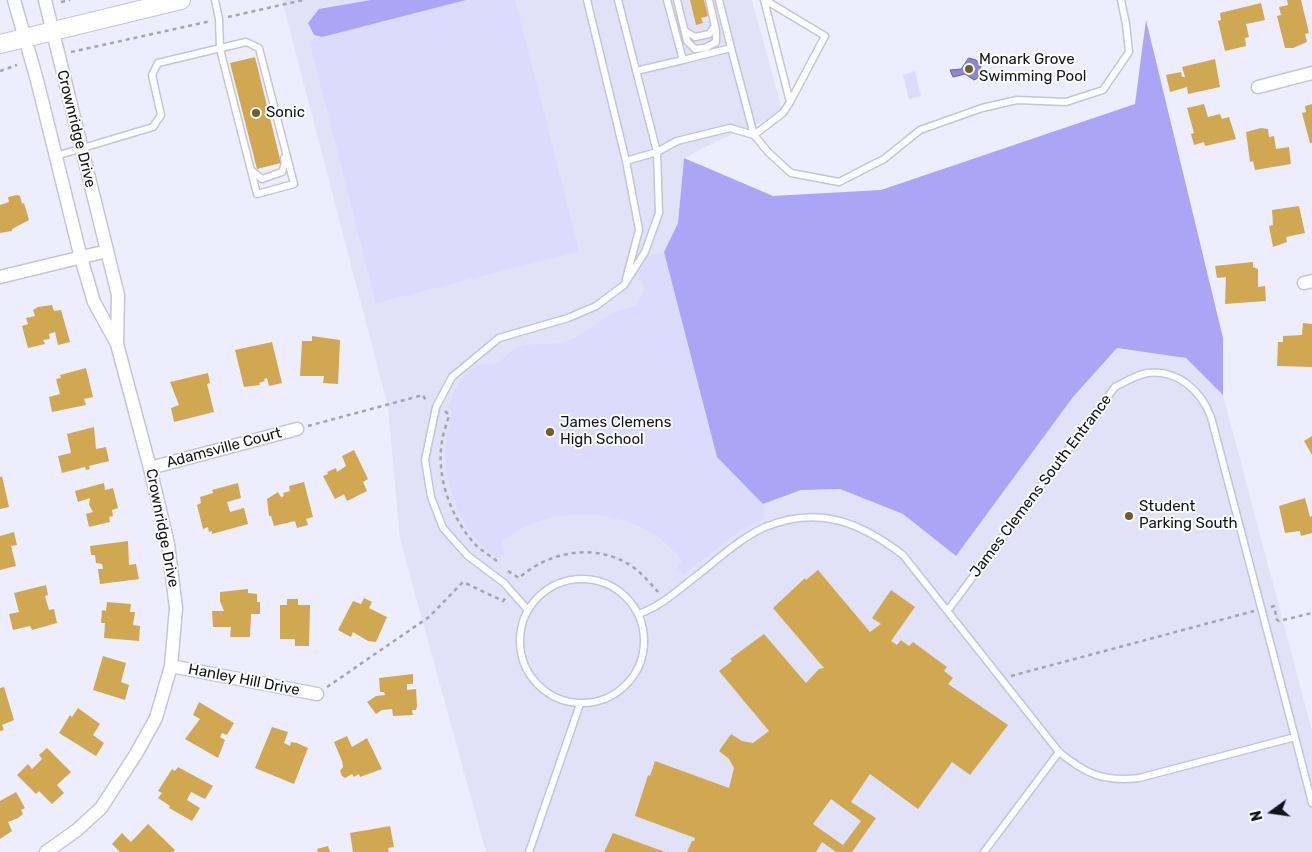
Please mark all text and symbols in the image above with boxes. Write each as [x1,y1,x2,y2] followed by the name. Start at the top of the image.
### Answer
[979,51,1086,86] place label: Monark Grove Swimming Pool
[963,63,975,75] marker: Monark Grove Swimming Pool
[53,68,99,190] street label: Crownridge Drive
[266,104,305,122] place label: Sonic
[250,107,262,119] marker: Sonic
[966,391,1116,581] street label: James Clemens South Entrance
[560,414,671,449] place label: James Clemens High School
[164,424,284,472] street label: Adamsville Court
[544,426,556,438] marker: James Clemens High School
[142,467,182,589] street label: Crownridge Drive
[1139,498,1238,533] place label: Student Parking South
[1123,510,1135,522] marker: Student Parking South
[187,660,301,700] street label: Hanley Hill Drive
[1247,787,1297,837] north arrow
[1247,809,1266,823] text: N

